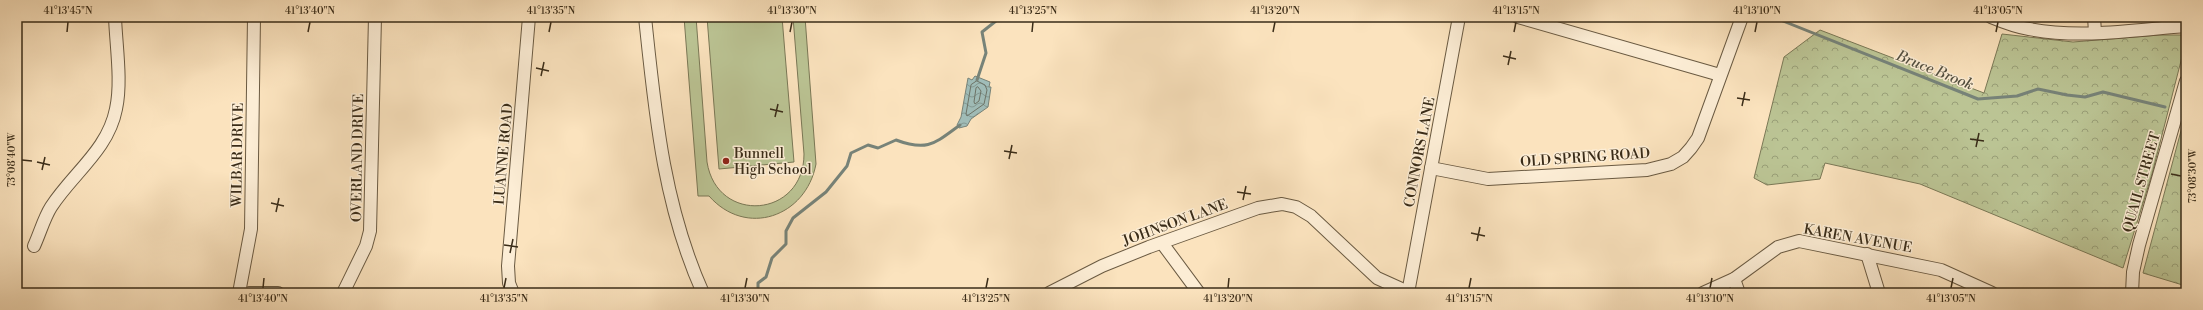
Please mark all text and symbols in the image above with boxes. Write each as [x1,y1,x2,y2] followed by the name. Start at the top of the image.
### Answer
[44,5,93,17] text: 41°13'45"N
[285,5,336,17] text: 41°13'40"N
[527,5,576,17] text: 41°13'35"N
[767,5,817,17] text: 41°13'30"N
[1009,5,1058,17] text: 41°13'25"N
[1250,5,1300,17] text: 41°13'20"N
[1492,5,1540,17] text: 41°13'15"N
[1733,5,1782,17] text: 41°13'10"N
[1973,5,2023,17] text: 41°13'05"N
[1892,46,1976,95] water label: Bruce Brook
[348,94,368,222] street label: OVERLAND DRIVE
[1400,96,1439,209] street label: CONNORS LANE
[491,102,517,206] street label: LUANNE ROAD
[228,103,248,208] street label: WILBAR DRIVE
[2119,130,2165,235] street label: QUAIL STREET
[6,132,18,187] text: 73°08'40"W
[1519,144,1651,172] street label: OLD SPRING ROAD
[733,145,812,179] place label: Bunnell High School
[2187,148,2199,203] text: 73°08'30"W
[721,156,731,166] marker: Bunnell High School
[1119,196,1230,251] street label: JOHNSON LANE
[1802,221,1914,257] street label: KAREN AVENUE
[238,293,289,305] text: 41°13'40"N
[480,293,529,305] text: 41°13'35"N
[720,293,770,305] text: 41°13'30"N
[962,293,1011,305] text: 41°13'25"N
[1203,293,1253,305] text: 41°13'20"N
[1445,293,1493,305] text: 41°13'15"N
[1686,293,1735,305] text: 41°13'10"N
[1926,293,1976,305] text: 41°13'05"N

